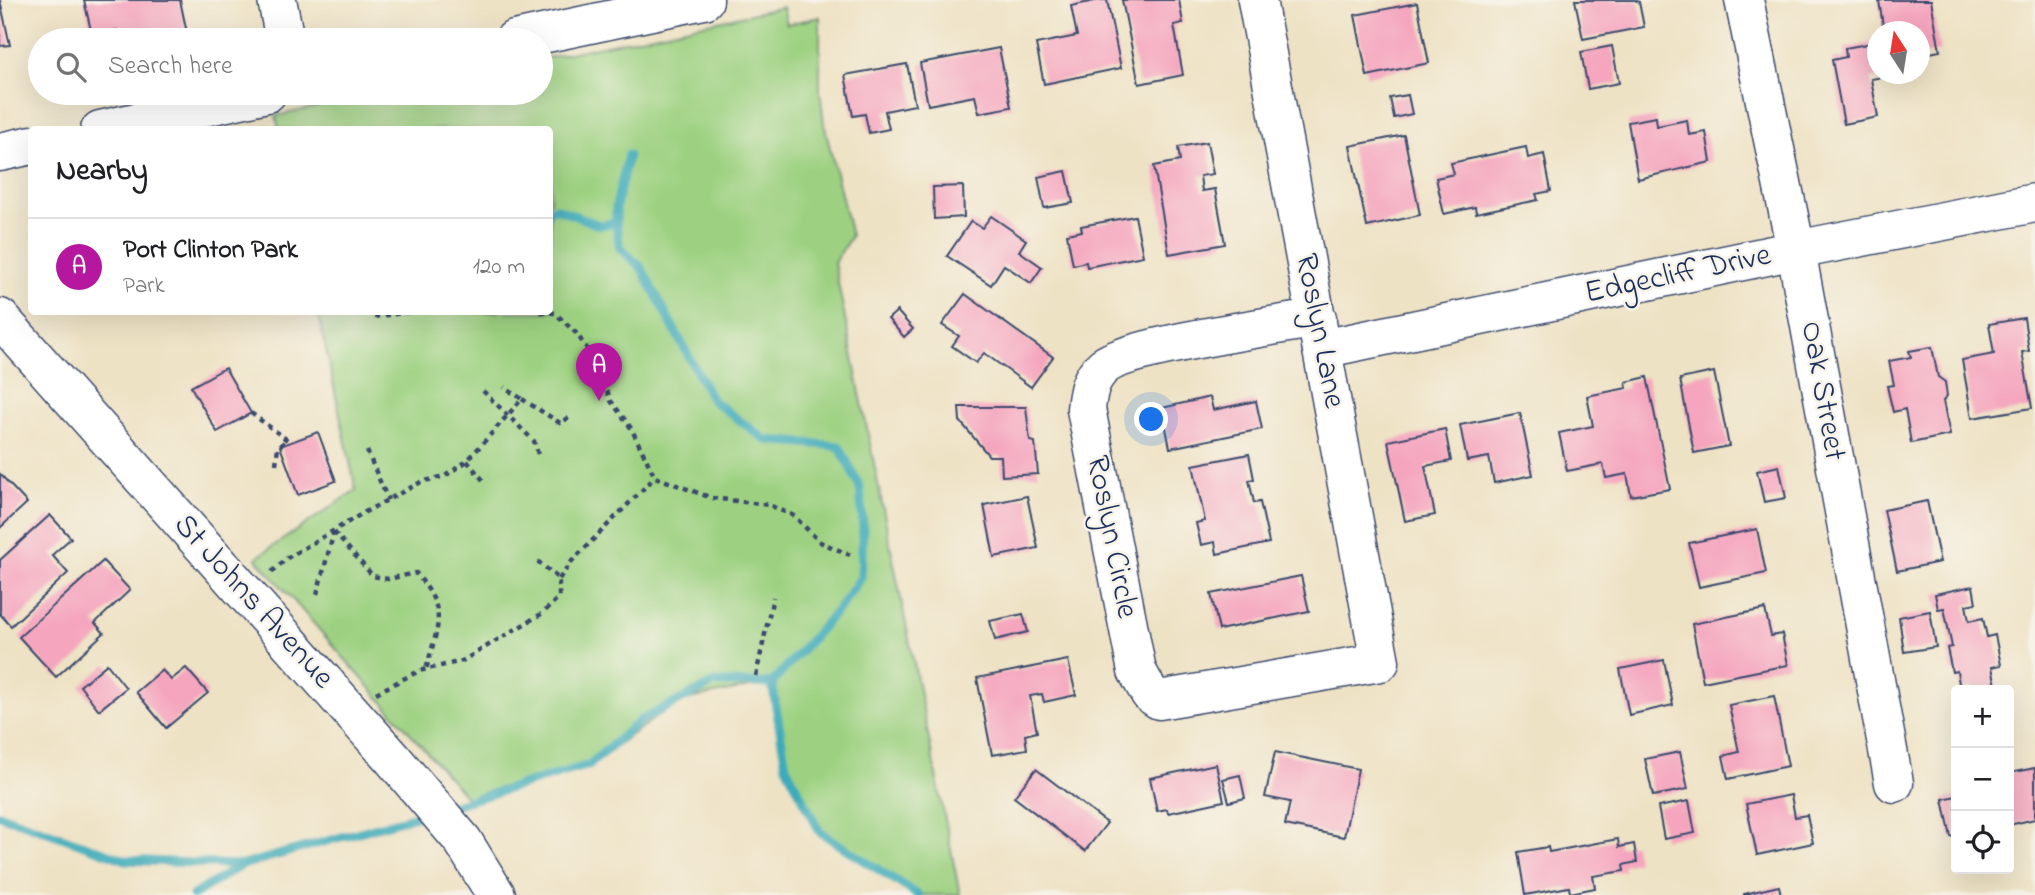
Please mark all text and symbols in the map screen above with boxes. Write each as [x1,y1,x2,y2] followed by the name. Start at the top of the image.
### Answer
[1867,21,1930,84] north arrow
[28,28,553,105] search box
[52,48,90,86] icon: search
[108,48,233,86] text: Search here
[56,150,148,194] text: Nearby
[123,232,298,270] text: Port Clinton Park
[1581,232,1776,318] street label: Edgecliff Drive
[1281,250,1357,413] street label: Roslyn Lane
[72,251,86,284] text: A
[473,251,525,284] text: 120 m
[123,270,165,303] text: Park
[1787,318,1857,465] street label: Oak Street
[576,343,622,401] pin: A
[1134,402,1168,436] your location
[1072,452,1150,623] street label: Roslyn Circle
[161,504,345,701] street label: St Johns Avenue
[1951,685,2014,874] map controls
[1951,685,2014,748] button: +
[1951,748,2014,811] button: −
[1951,811,2014,874] button: locate

